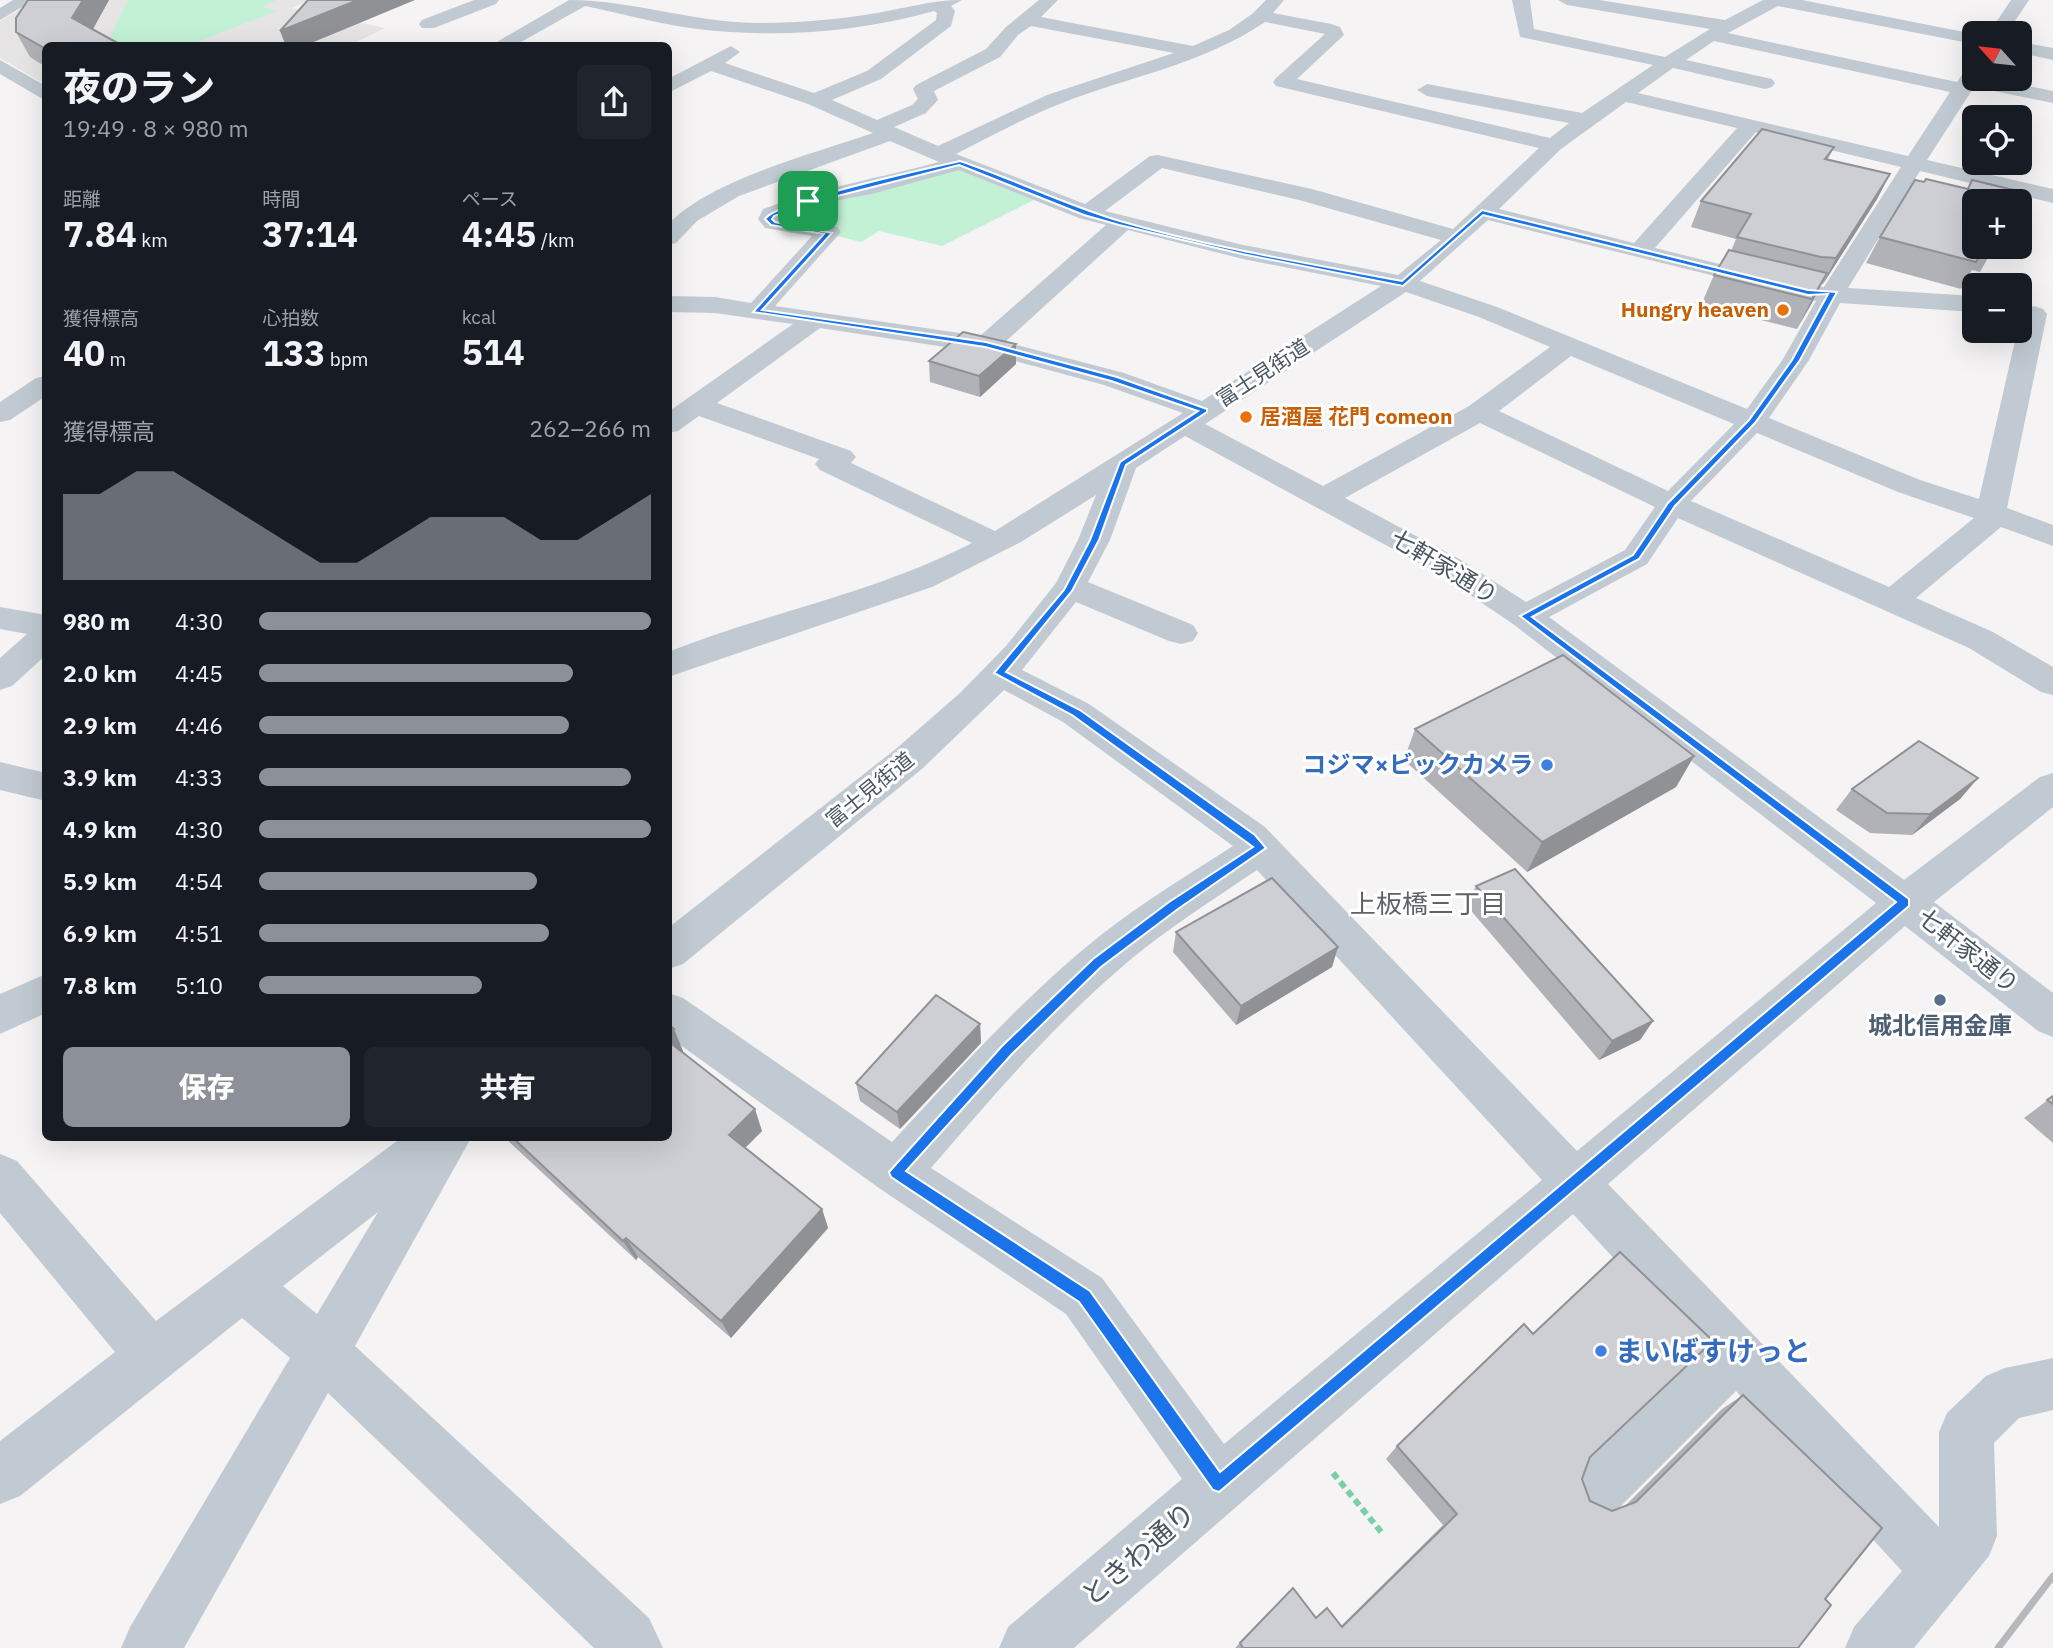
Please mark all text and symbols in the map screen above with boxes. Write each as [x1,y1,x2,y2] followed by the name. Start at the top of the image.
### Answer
[1962,21,2032,91] north arrow
[1962,21,2032,343] map controls
[63,62,215,111] text: 夜のラン
[577,65,651,139] button: share
[1962,105,2032,175] button: locate
[63,113,249,143] text: 19:49 · 8 × 980 m
[778,171,838,231] pin
[789,182,827,220] icon: arrive
[63,187,101,211] text: 距離
[262,187,300,211] text: 時間
[462,187,518,211] text: ペース
[1962,189,2032,259] button: +
[63,211,137,257] text: 7.84
[262,211,358,257] text: 37:14
[462,211,536,257] text: 4:45
[137,228,168,252] text: km
[536,228,575,252] text: /km
[1962,273,2032,343] button: −
[1621,295,1769,323] place label: Hungry heaven
[1775,302,1791,318] marker: Hungry heaven
[462,305,496,329] text: kcal
[63,306,139,330] text: 獲得標高
[262,306,319,330] text: 心拍数
[462,329,525,375] text: 514
[63,330,105,376] text: 40
[262,330,325,376] text: 133
[1211,332,1314,412] street label: 富士見街道
[105,347,126,371] text: m
[325,347,368,371] text: bpm
[1260,402,1452,430] place label: 居酒屋 花門 comeon
[1238,409,1254,425] marker: 居酒屋 花門 comeon
[529,413,651,443] text: 262–266 m
[63,416,155,446] text: 獲得標高
[1385,522,1504,611] street label: 七軒家通り
[63,606,130,636] text: 980 m
[175,606,223,636] text: 4:30
[63,658,137,688] text: 2.0 km
[175,658,223,688] text: 4:45
[63,710,137,740] text: 2.9 km
[175,710,223,740] text: 4:46
[820,745,919,833] street label: 富士見街道
[1303,748,1533,780] place label: コジマ×ビックカメラ
[1539,757,1555,773] marker: コジマ×ビックカメラ
[63,762,137,792] text: 3.9 km
[175,762,223,792] text: 4:33
[63,814,137,844] text: 4.9 km
[175,814,223,844] text: 4:30
[63,866,137,896] text: 5.9 km
[175,866,223,896] text: 4:54
[1350,886,1506,920] district label: 上板橋三丁目
[1911,901,2026,1000] street label: 七軒家通り
[63,918,137,948] text: 6.9 km
[175,918,223,948] text: 4:51
[63,970,137,1000] text: 7.8 km
[175,970,223,1000] text: 5:10
[1932,992,1948,1008] marker: 城北信用金庫
[1868,1009,2012,1041] place label: 城北信用金庫
[63,1047,350,1127] button: 保存
[364,1047,651,1127] button: 共有
[1615,1332,1811,1369] place label: まいばすけっと
[1593,1343,1609,1359] marker: まいばすけっと
[1073,1494,1203,1614] street label: ときわ通り

